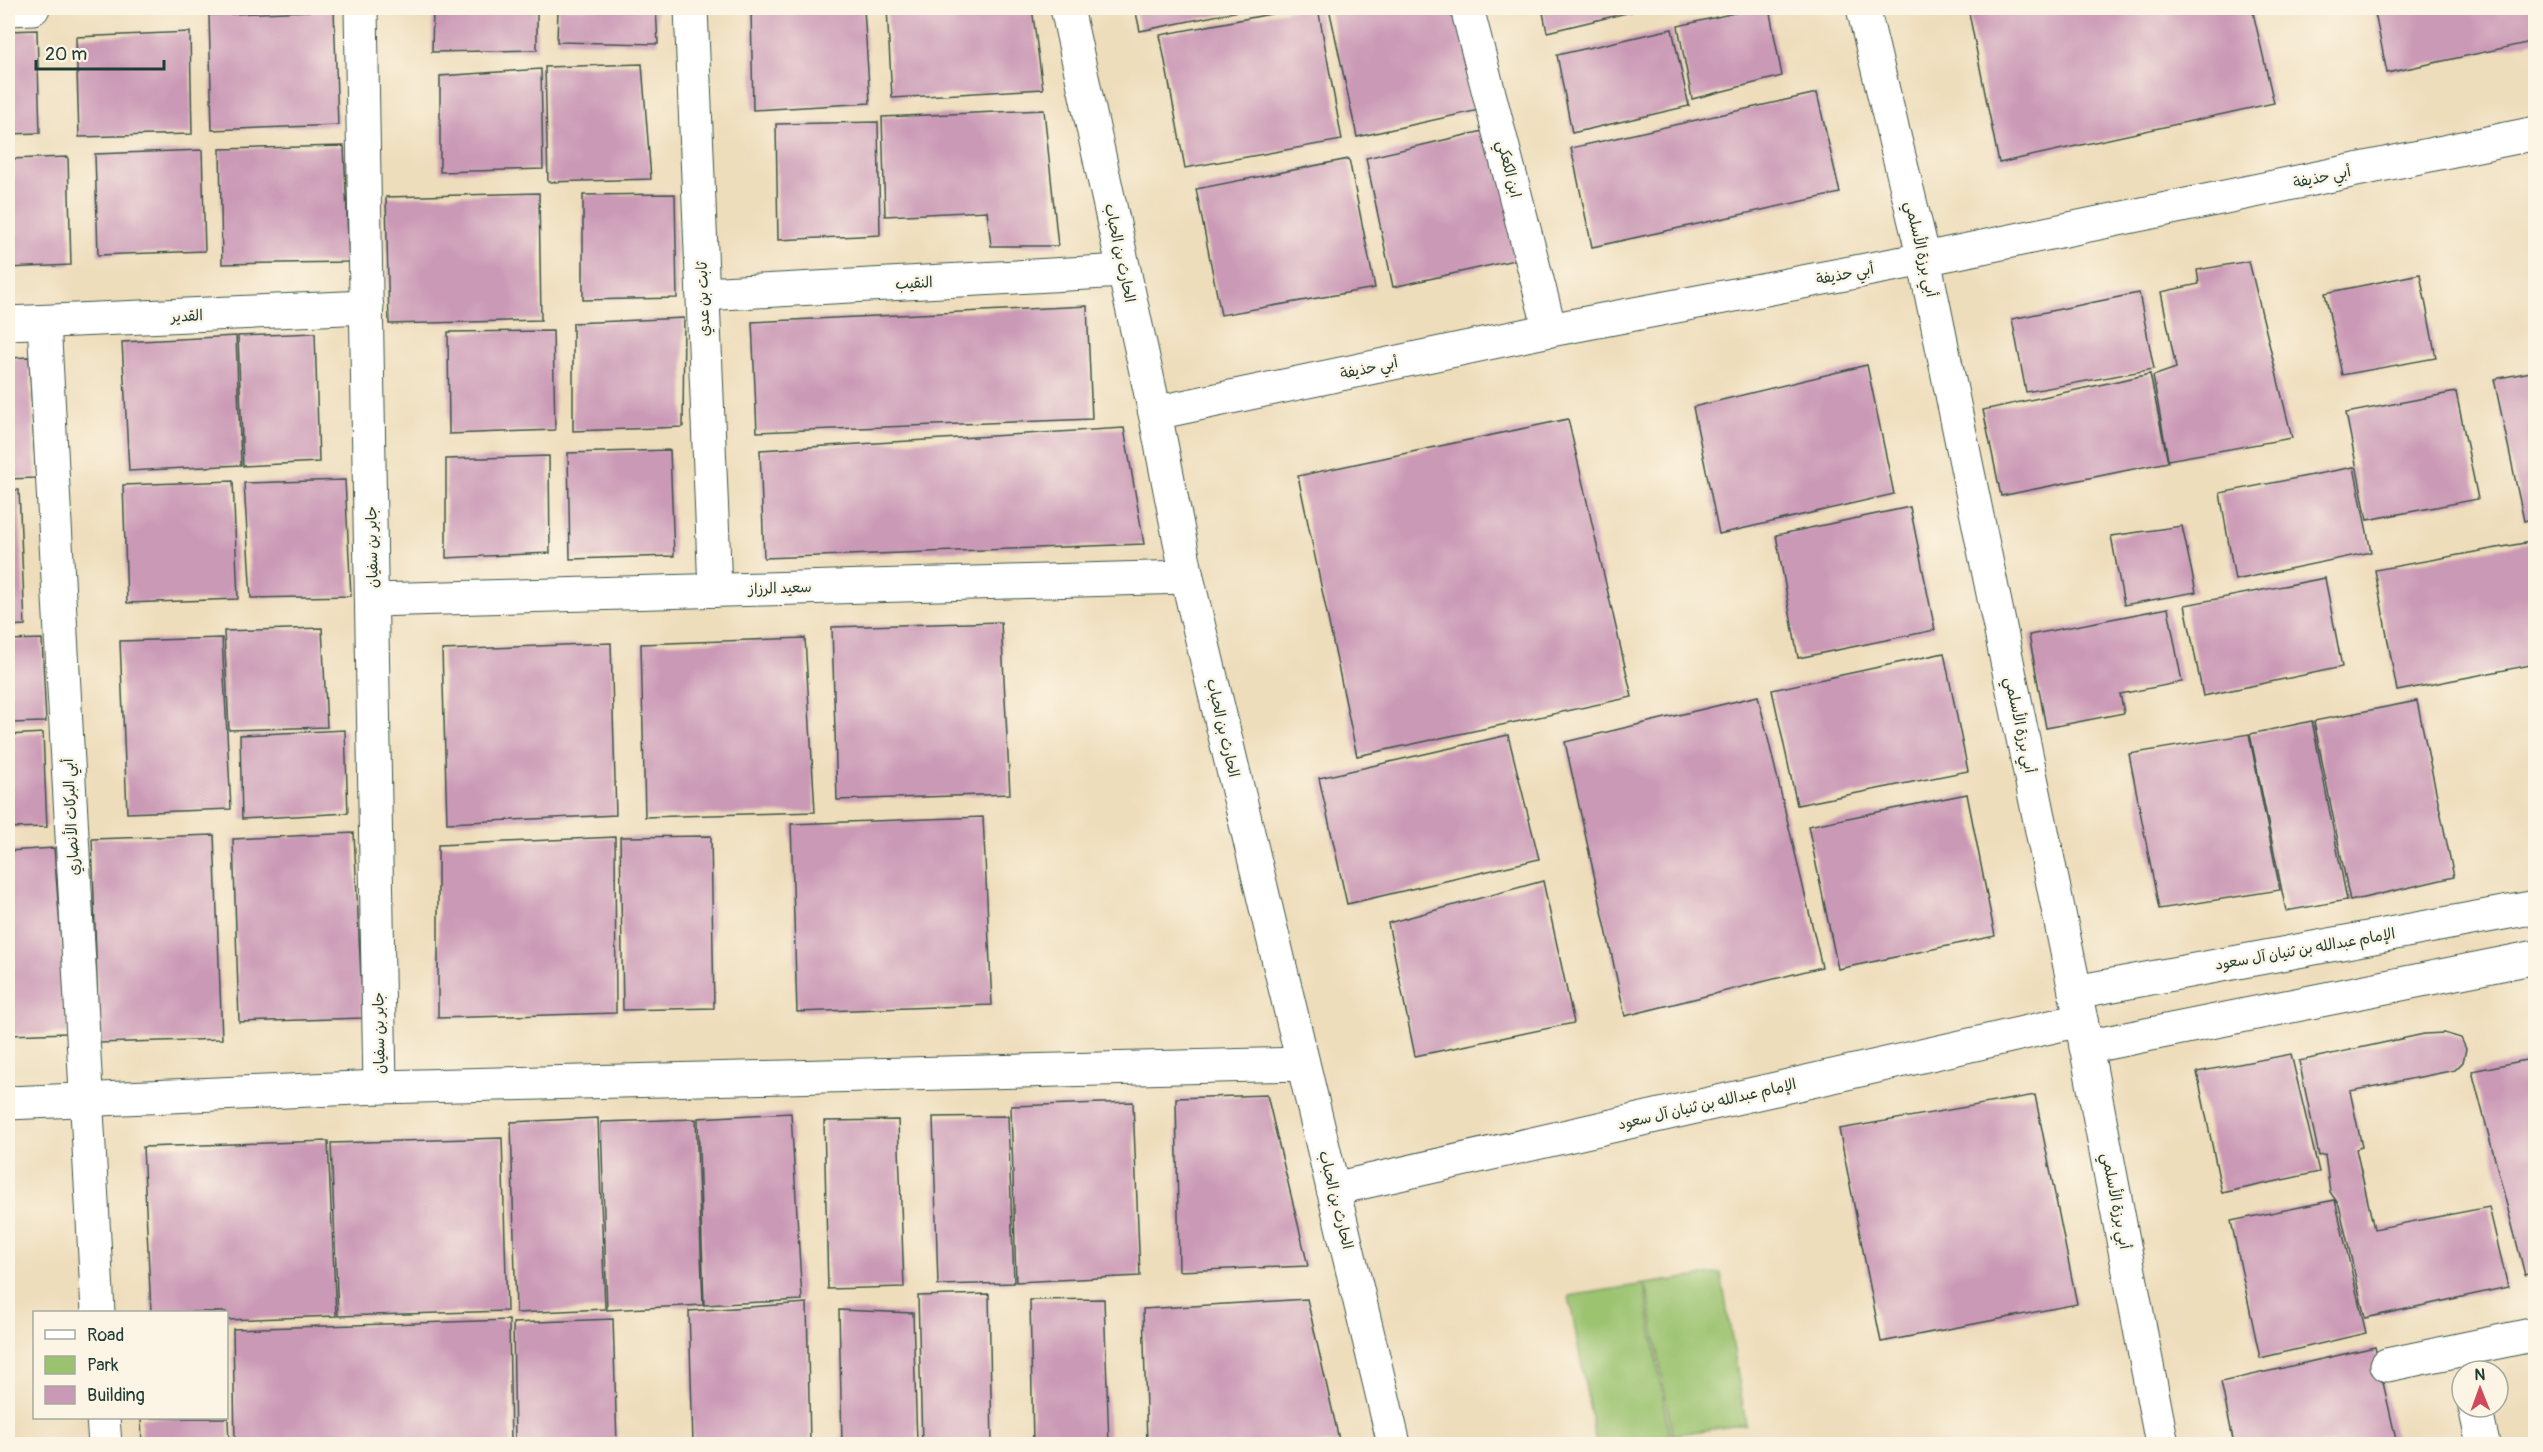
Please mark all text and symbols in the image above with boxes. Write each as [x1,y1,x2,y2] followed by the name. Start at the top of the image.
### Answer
[36,33,164,71] scale bar
[45,43,87,66] text: 20 m
[1489,139,1525,200] street label: ابن الكعكي
[2292,162,2354,196] street label: أبي حذيفة
[1897,199,1942,300] street label: أبي برزة الأسلمي
[1100,202,1139,304] street label: الحارث بن الحباب
[1815,260,1876,292] street label: أبي حذيفة
[693,261,715,337] street label: ثابت بن عدي
[895,273,933,294] street label: النقيب
[169,306,203,327] street label: القدير
[1339,353,1401,387] street label: أبي حذيفة
[362,506,383,588] street label: جابر بن سفيان
[747,578,812,599] street label: سعيد الرزاز
[1997,675,2040,776] street label: أبي برزة الأسلمي
[1202,677,1243,779] street label: الحارث بن الحباب
[58,758,87,876] street label: أبي البركات الأنصاري
[2213,924,2397,976] street label: الإمام عبدالله بن ثنيان آل سعود
[369,992,390,1074] street label: جابر بن سفيان
[1616,1075,1798,1135] street label: الإمام عبدالله بن ثنيان آل سعود
[1314,1149,1357,1251] street label: الحارث بن الحباب
[2094,1151,2135,1252] street label: أبي برزة الأسلمي
[33,1311,228,1419] legend
[87,1324,124,1347] text: Road
[87,1354,119,1377] text: Park
[2450,1359,2510,1419] north arrow
[2474,1365,2486,1385] text: N
[87,1384,145,1407] text: Building

